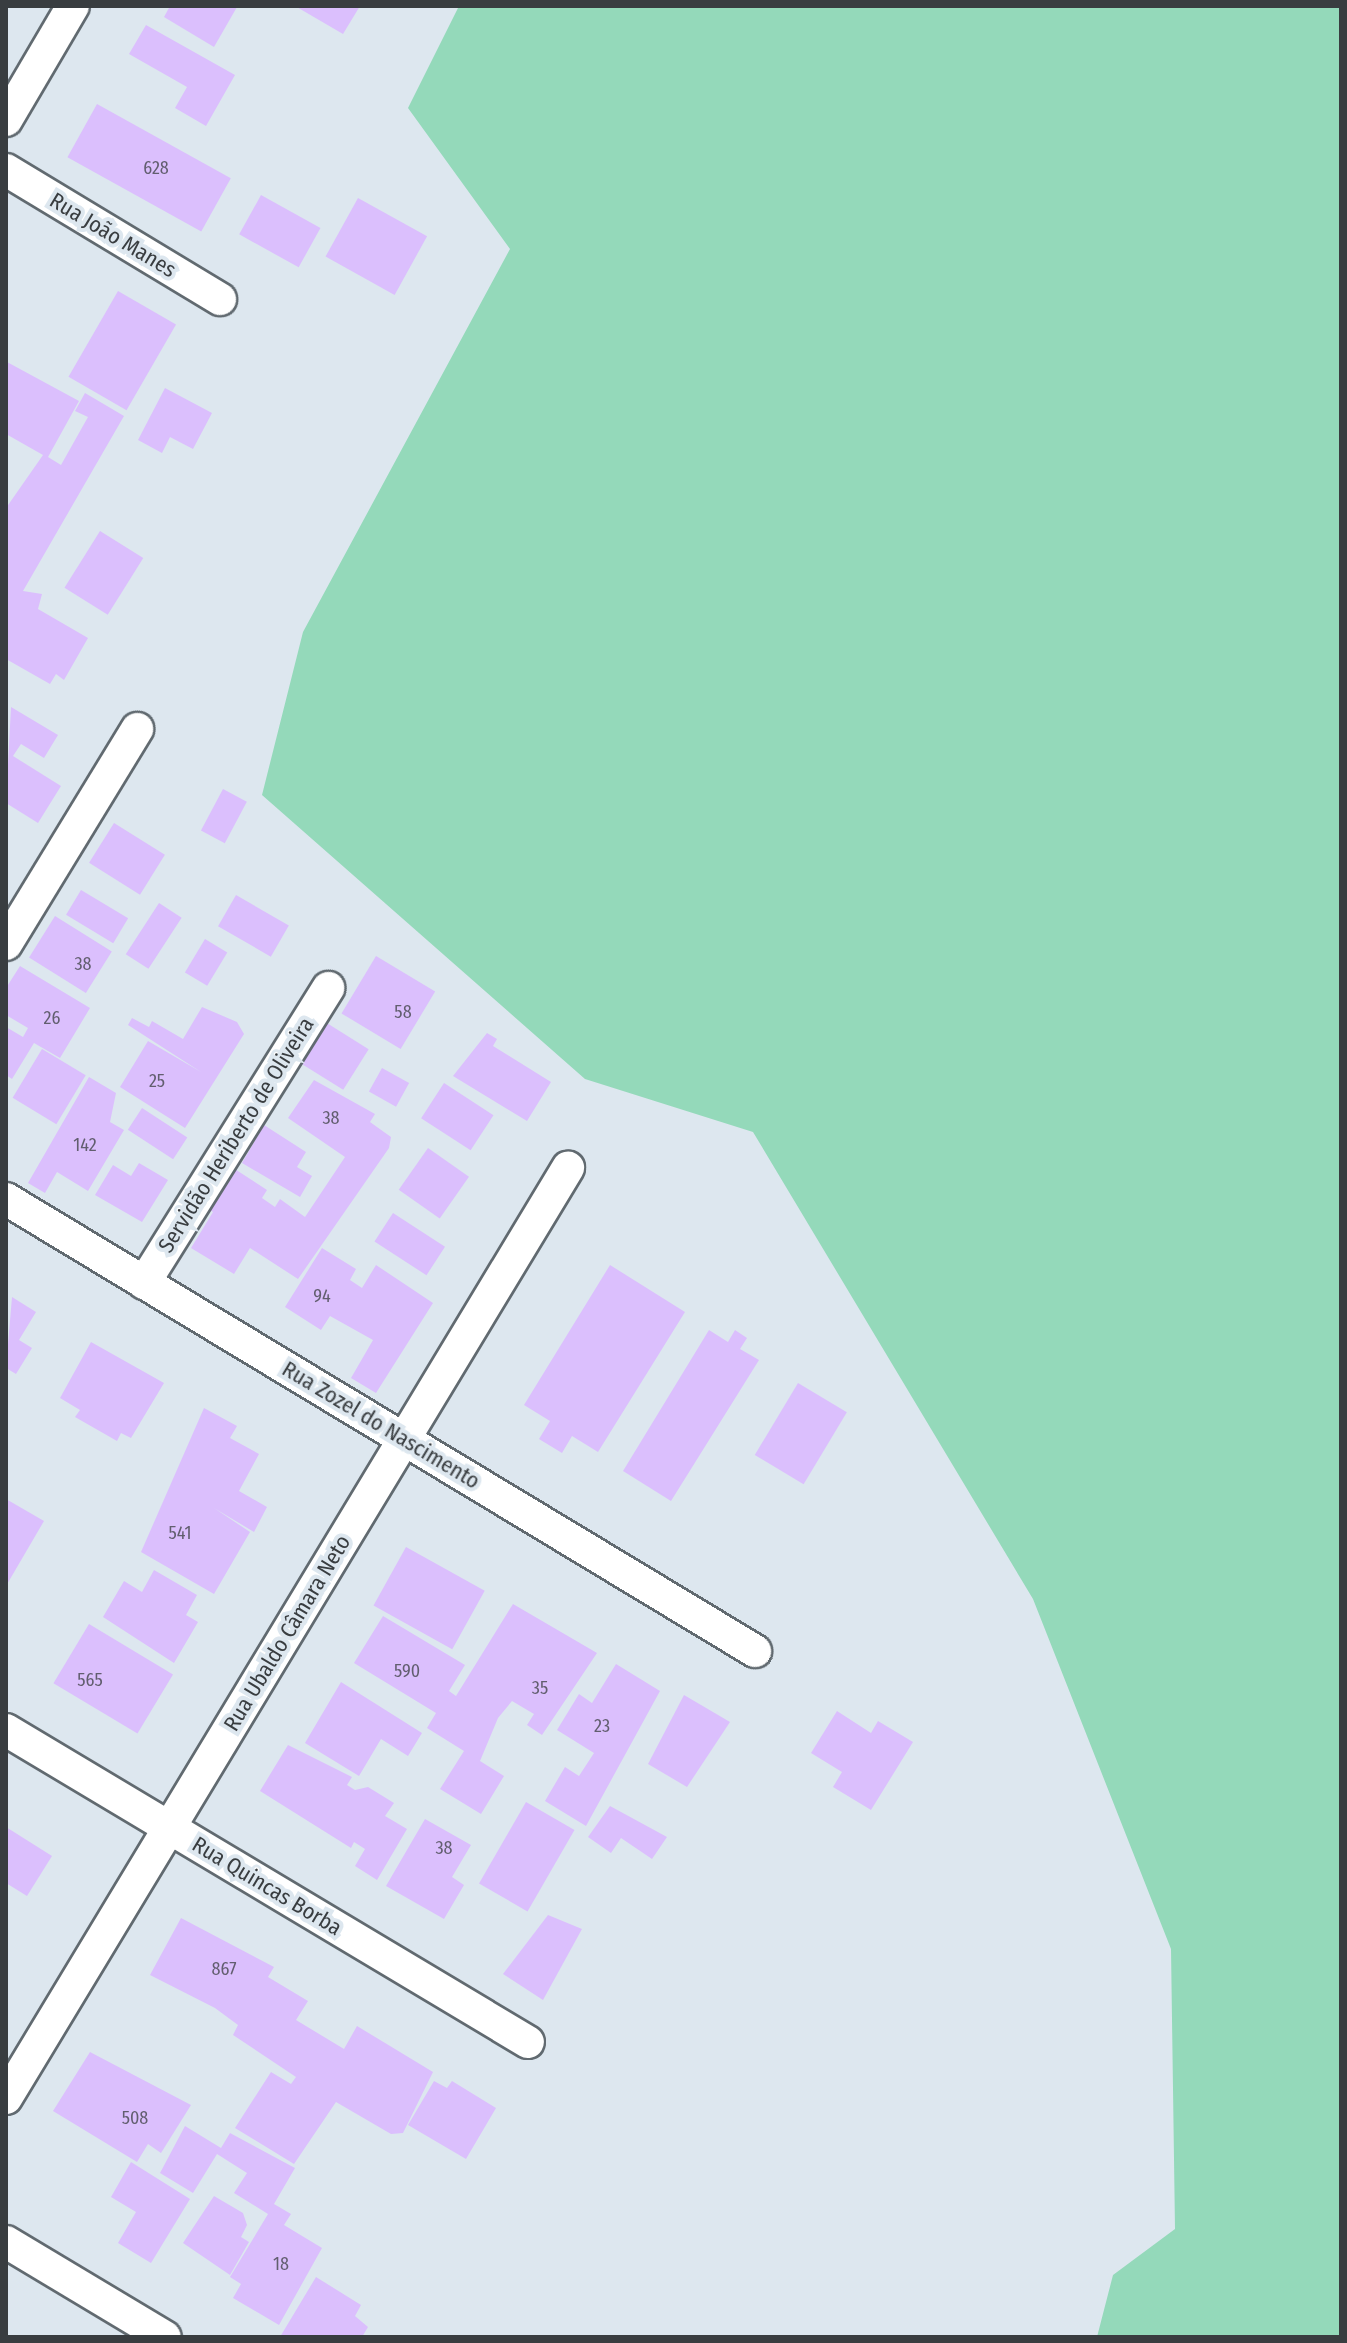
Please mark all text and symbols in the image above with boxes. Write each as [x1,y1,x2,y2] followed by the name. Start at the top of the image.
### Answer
[143,157,169,179] house number: 628
[45,187,181,283] street label: Rua João Manes
[74,953,92,975] house number: 38
[394,1001,412,1023] house number: 58
[44,1007,60,1029] house number: 26
[153,1013,319,1257] street label: Servidão Heriberto de Oliveira
[149,1070,165,1092] house number: 25
[322,1107,340,1129] house number: 38
[73,1134,97,1156] house number: 142
[313,1285,331,1307] house number: 94
[277,1356,485,1494] street label: Rua Zozel do Nascimento
[168,1522,192,1544] house number: 541
[218,1530,356,1736] street label: Rua Ubaldo Câmara Neto
[394,1660,420,1682] house number: 590
[77,1669,103,1691] house number: 565
[532,1677,548,1699] house number: 35
[594,1715,610,1737] house number: 23
[187,1831,347,1941] street label: Rua Quincas Borba
[435,1837,453,1859] house number: 38
[212,1958,236,1980] house number: 867
[122,2107,148,2129] house number: 508
[273,2253,289,2275] house number: 18

